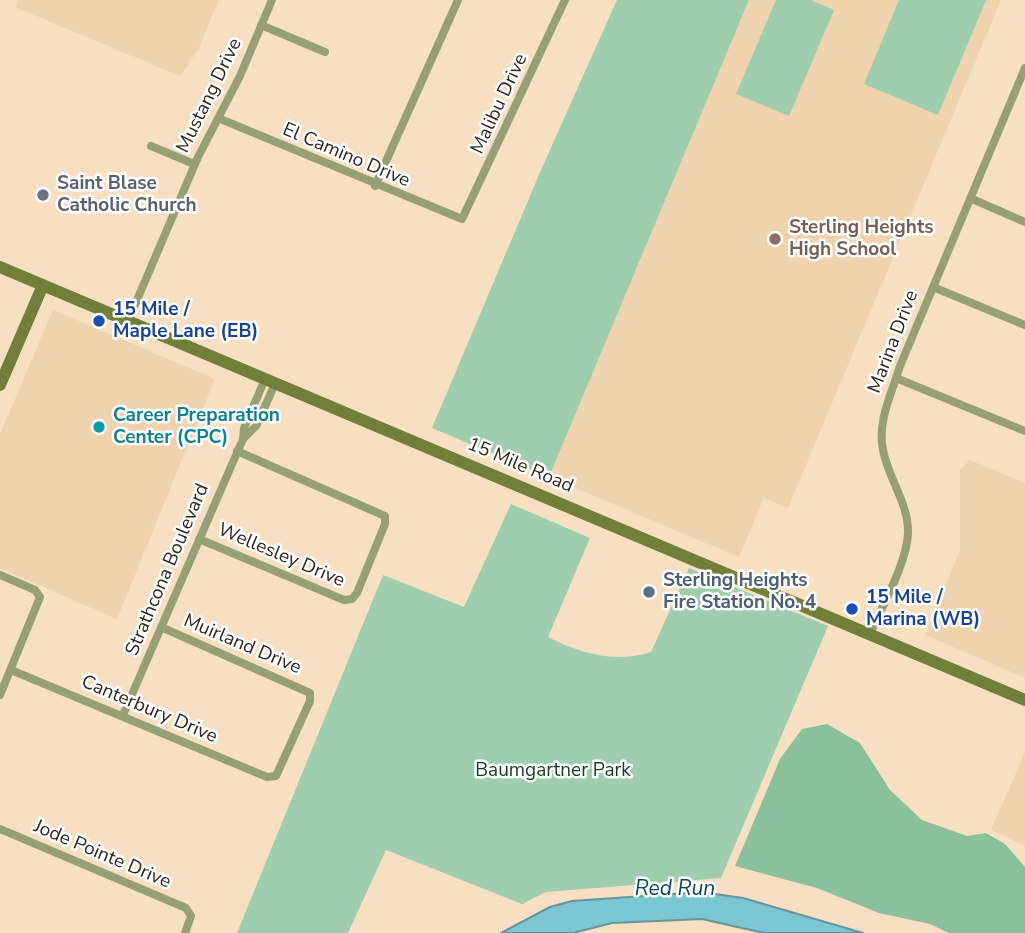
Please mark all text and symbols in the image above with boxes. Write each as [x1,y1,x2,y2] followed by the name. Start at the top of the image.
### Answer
[172,35,248,157] street label: Mustang Drive
[467,50,533,158] street label: Malibu Drive
[279,119,413,193] street label: El Camino Drive
[57,173,197,217] place label: Saint Blase Catholic Church
[35,187,51,203] marker: Saint Blase Catholic Church
[789,217,933,261] place label: Sterling Heights High School
[767,231,783,247] marker: Sterling Heights High School
[864,287,924,397] street label: Marina Drive
[113,299,258,343] place label: 15 Mile / Maple Lane (EB)
[91,313,107,329] marker: 15 Mile / Maple Lane (EB)
[113,405,280,449] place label: Career Preparation Center (CPC)
[91,419,107,435] marker: Career Preparation Center (CPC)
[464,433,576,499] street label: 15 Mile Road
[121,481,215,659] street label: Strathcona Boulevard
[214,519,348,593] street label: Wellesley Drive
[663,570,816,614] place label: Sterling Heights Fire Station No. 4
[641,584,657,600] marker: Sterling Heights Fire Station No. 4
[866,587,980,631] place label: 15 Mile / Marina (WB)
[844,601,860,617] marker: 15 Mile / Marina (WB)
[180,610,304,680] street label: Muirland Drive
[78,671,220,749] street label: Canterbury Drive
[475,760,631,782] park label: Baumgartner Park
[30,816,174,894] street label: Jode Pointe Drive
[635,877,715,903] water label: Red Run

